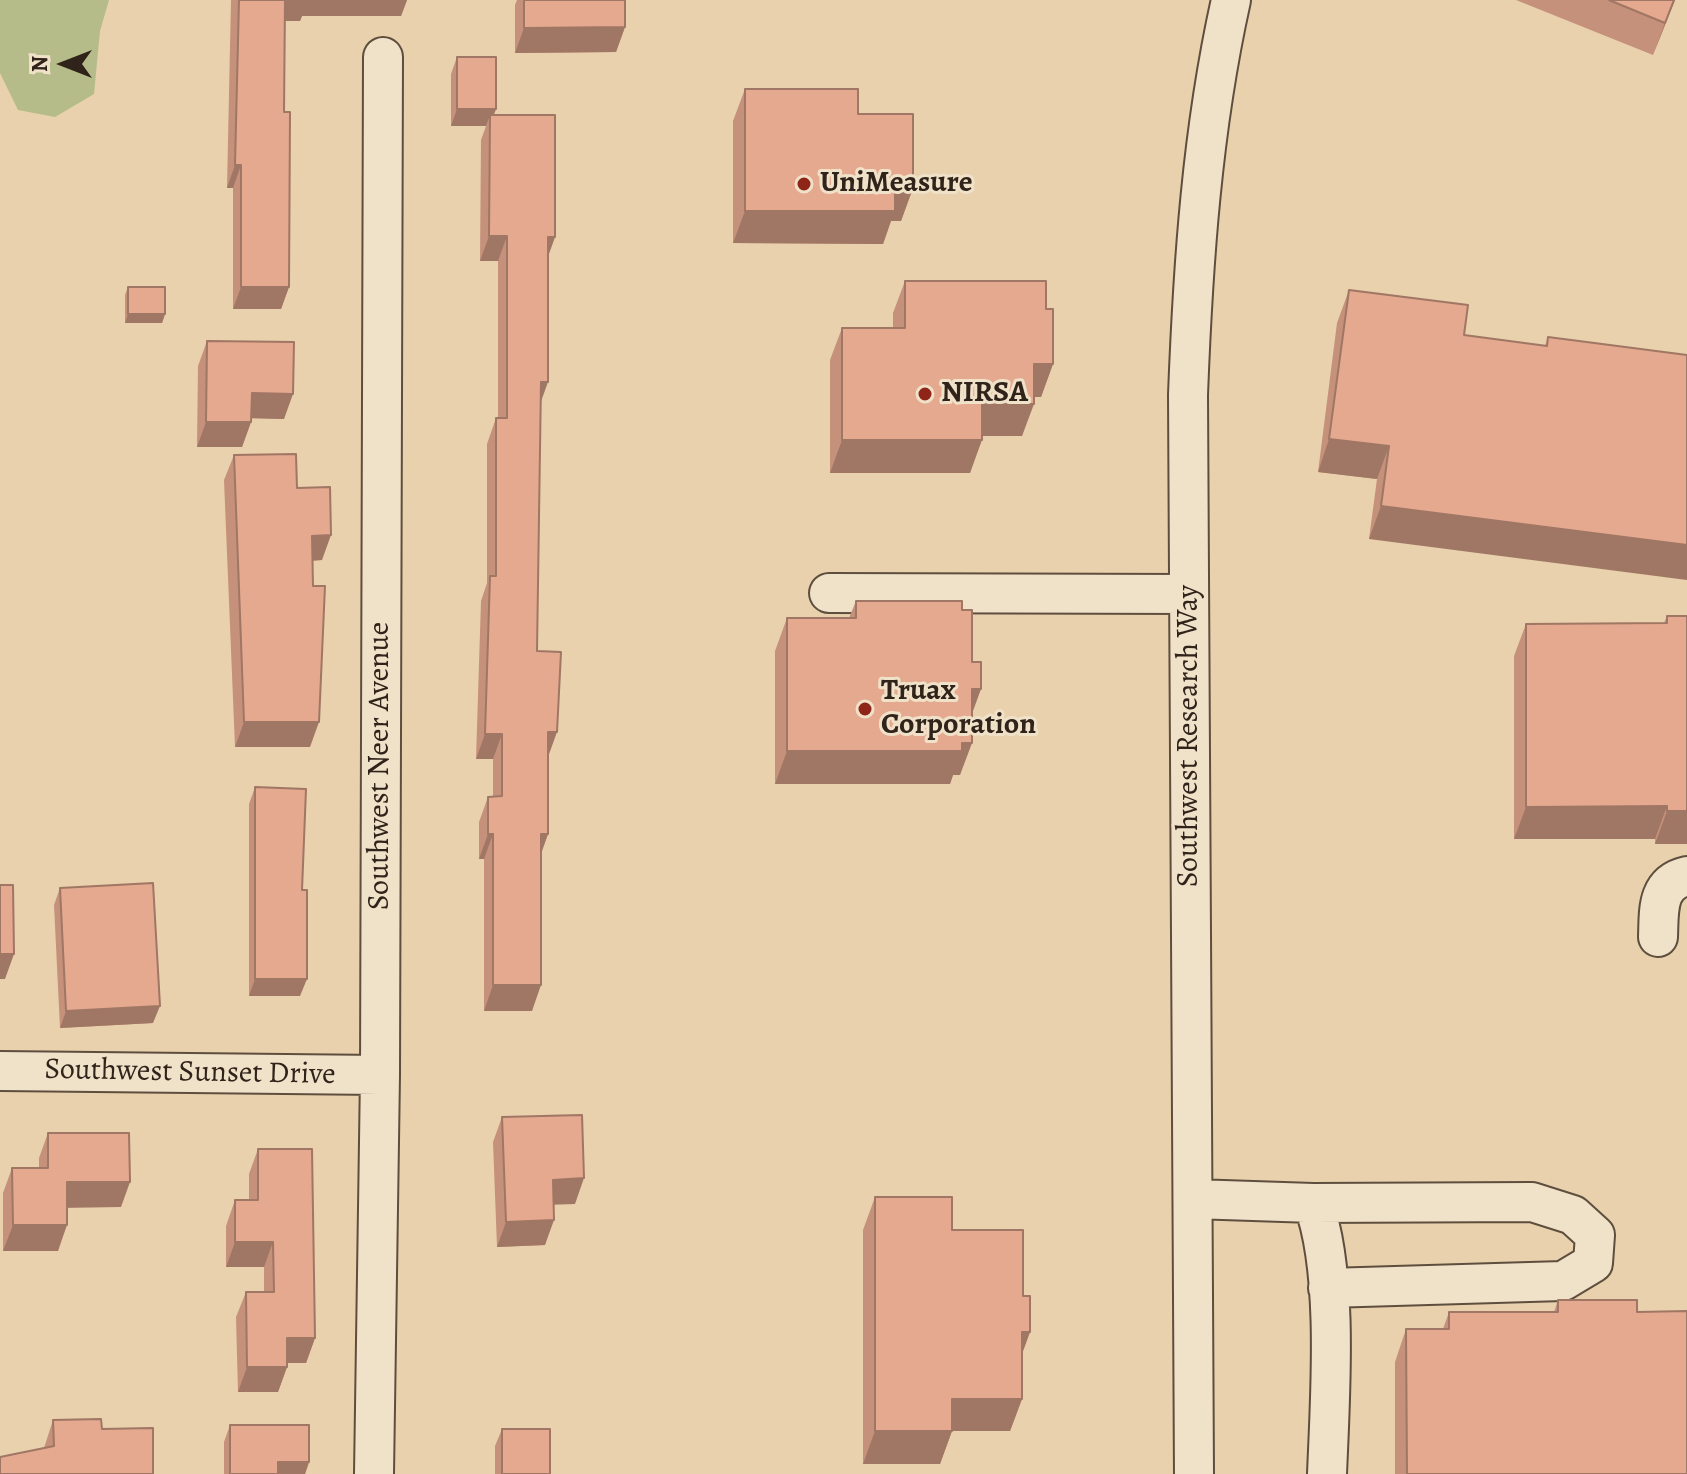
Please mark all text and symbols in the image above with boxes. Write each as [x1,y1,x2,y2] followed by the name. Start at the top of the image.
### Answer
[24,24,104,104] north arrow
[25,56,55,72] text: N
[820,166,972,202] place label: UniMeasure
[795,175,813,193] marker: UniMeasure
[941,376,1028,412] place label: NIRSA
[916,385,934,403] marker: NIRSA
[1172,585,1208,887] street label: Southwest Research Way
[363,622,399,910] street label: Southwest Neer Avenue
[881,674,1036,744] place label: Truax Corporation
[856,700,874,718] marker: Truax Corporation
[44,1052,336,1094] street label: Southwest Sunset Drive

